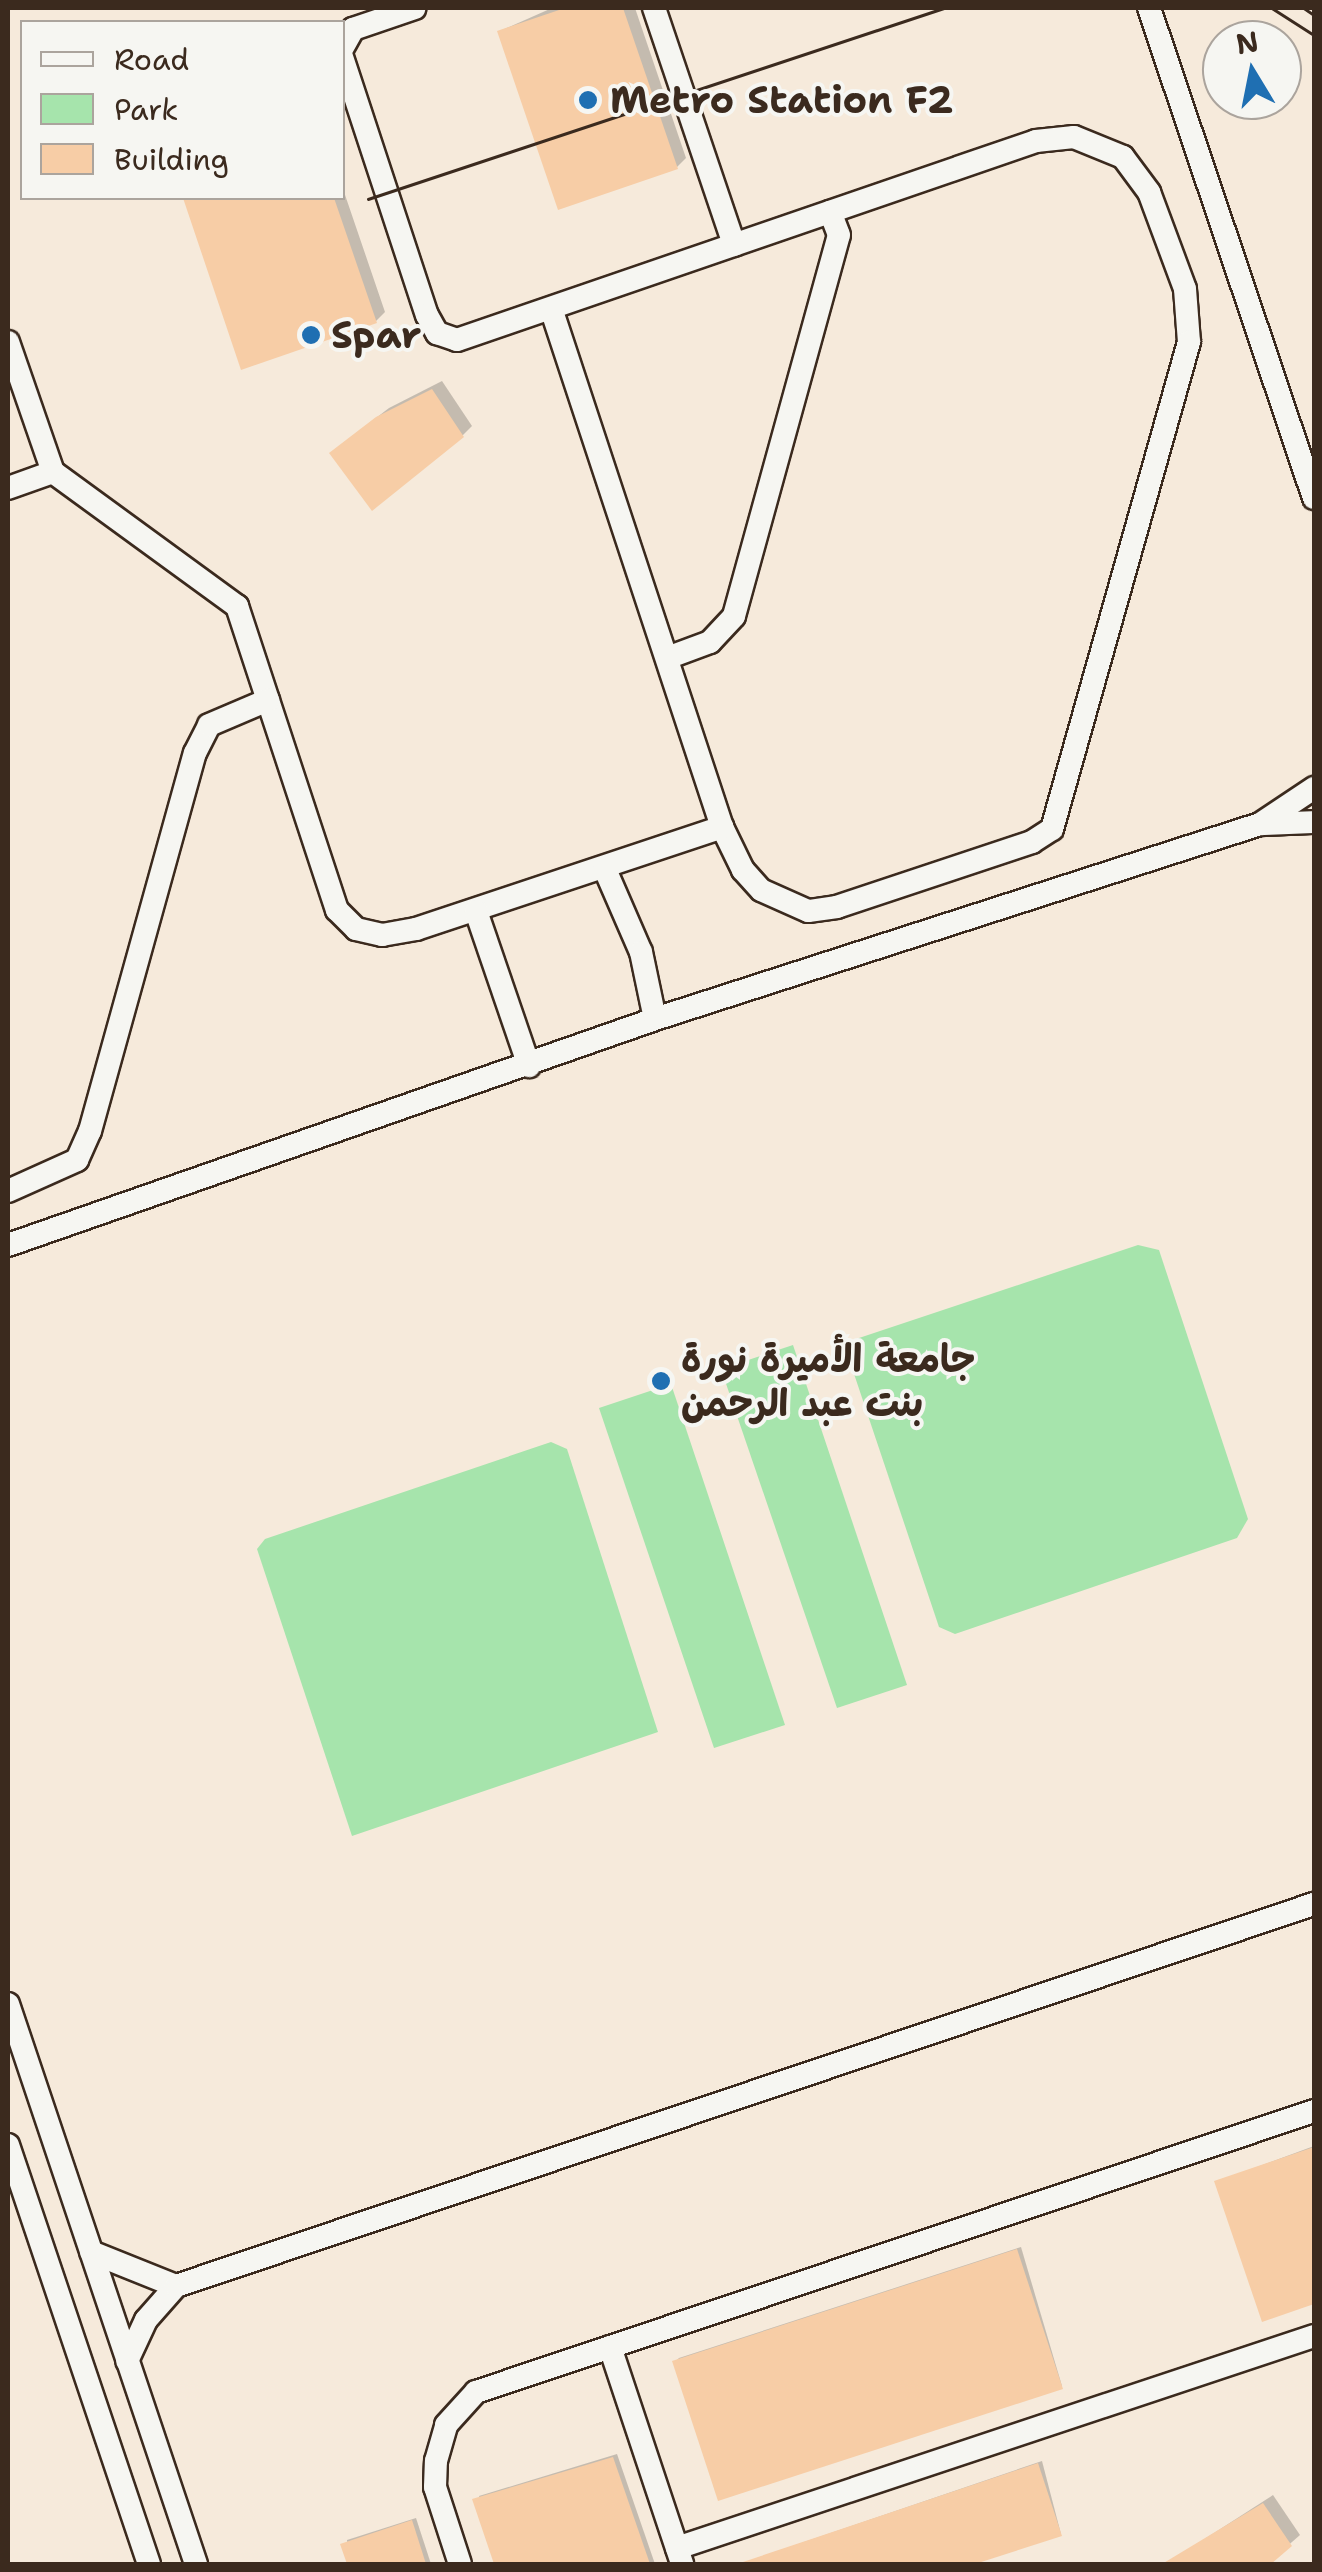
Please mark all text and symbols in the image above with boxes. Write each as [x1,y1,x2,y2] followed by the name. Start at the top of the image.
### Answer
[20,20,345,200] legend
[1202,20,1302,120] north arrow
[1233,22,1261,63] text: N
[114,39,189,80] text: Road
[610,77,953,123] place label: Metro Station F2
[575,87,601,113] marker: Metro Station F2
[114,89,178,130] text: Park
[114,139,229,180] text: Building
[331,312,421,358] place label: Spar
[300,324,322,346] marker: Spar
[681,1336,976,1426] place label: جامعة الأميرة نورة بنت عبد الرحمن
[650,1370,672,1392] marker: جامعة الأميرة نورة بنت عبد الرحمن

